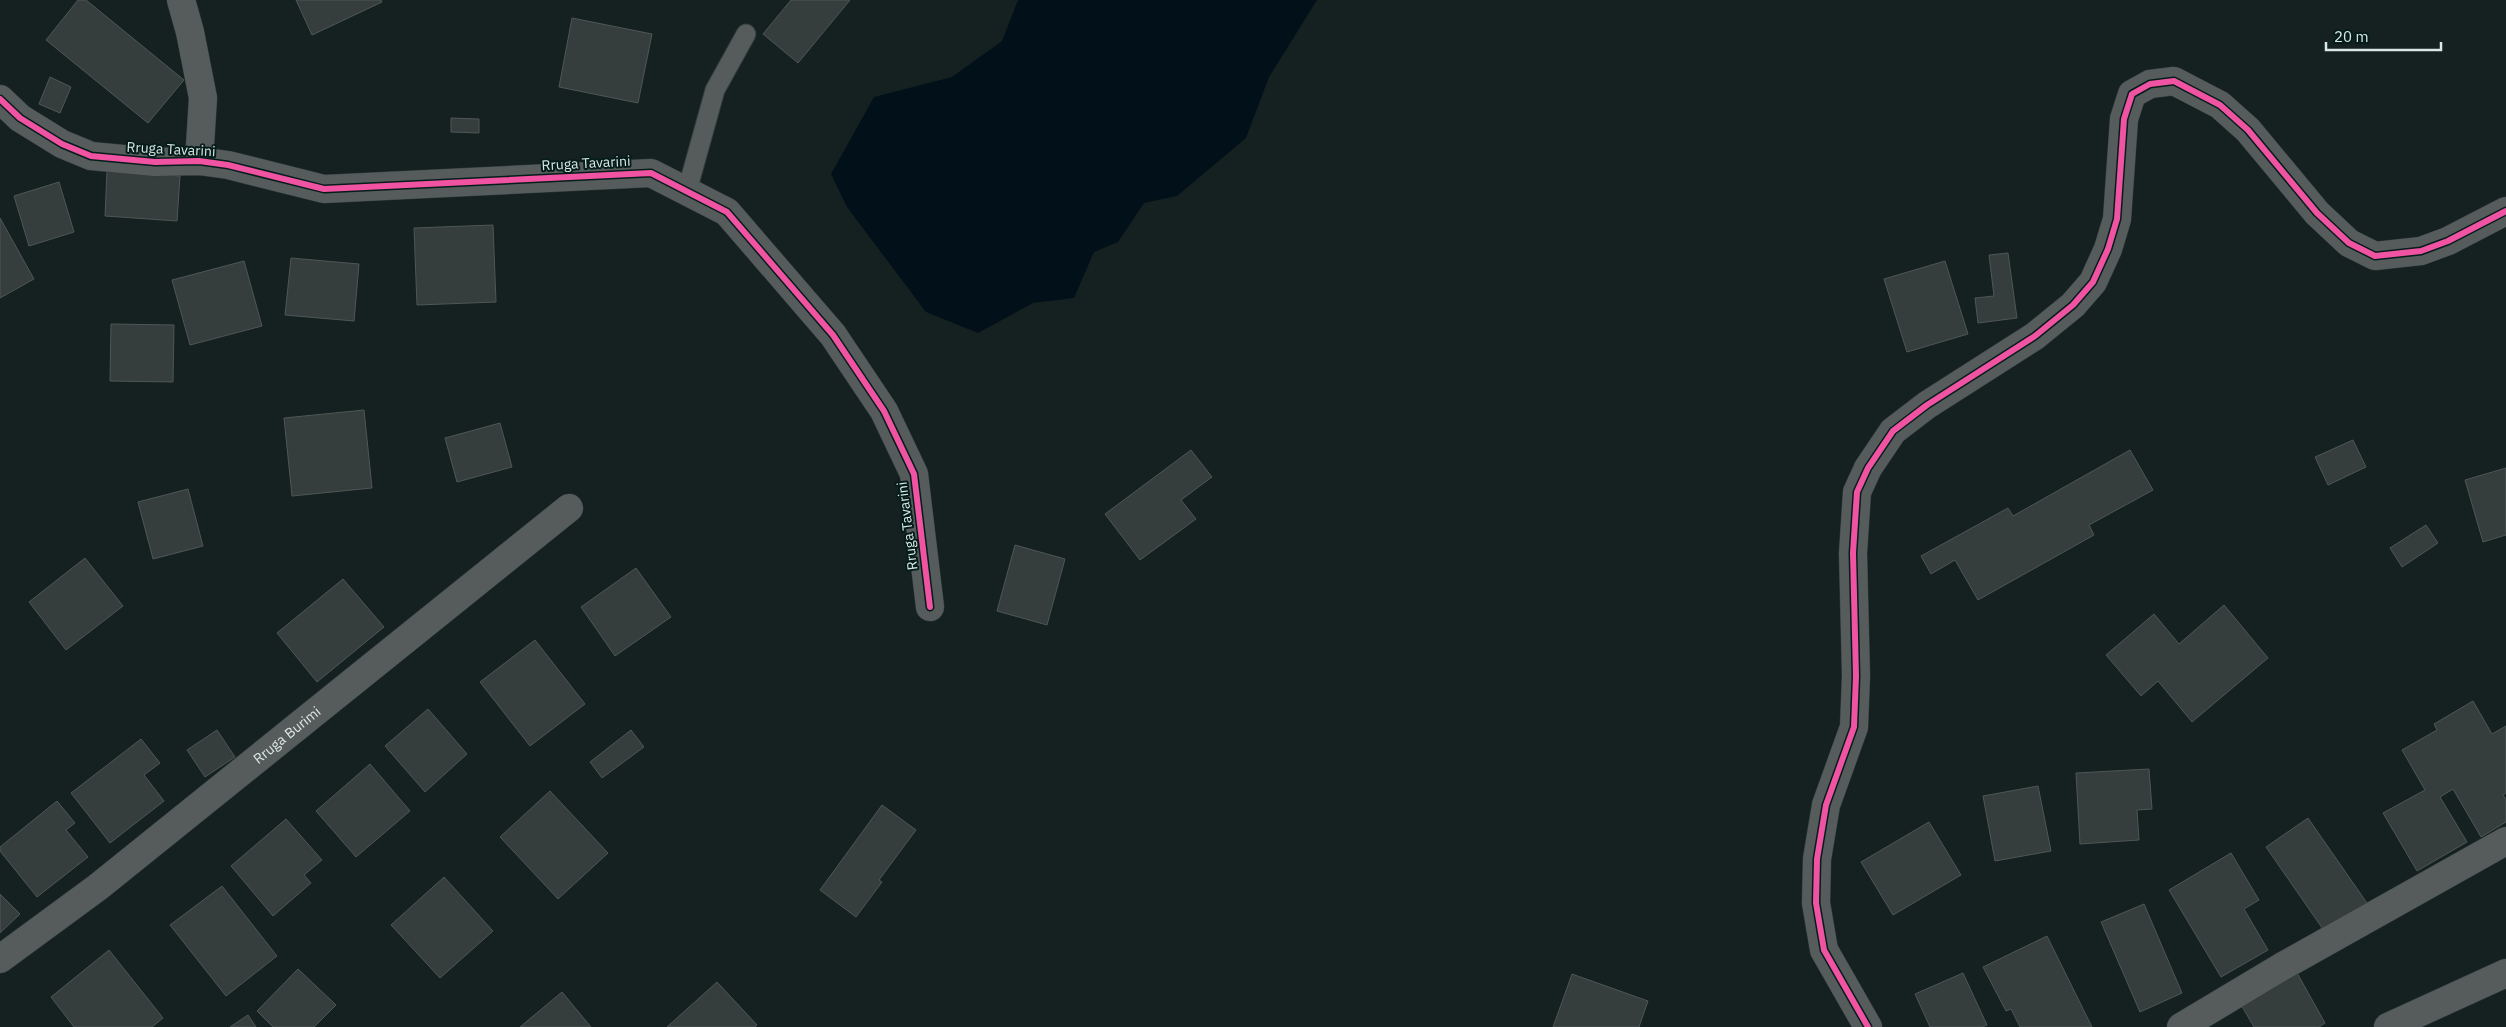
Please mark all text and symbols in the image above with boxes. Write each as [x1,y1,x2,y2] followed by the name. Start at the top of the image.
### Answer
[2326,20,2441,52] scale bar
[2334,27,2369,46] text: 20 m
[126,138,216,160] street label: Rruga Tavarini
[541,152,631,174] street label: Rruga Tavarini
[893,481,921,571] street label: Rruga Tavarini
[249,702,324,768] street label: Rruga Burimi

